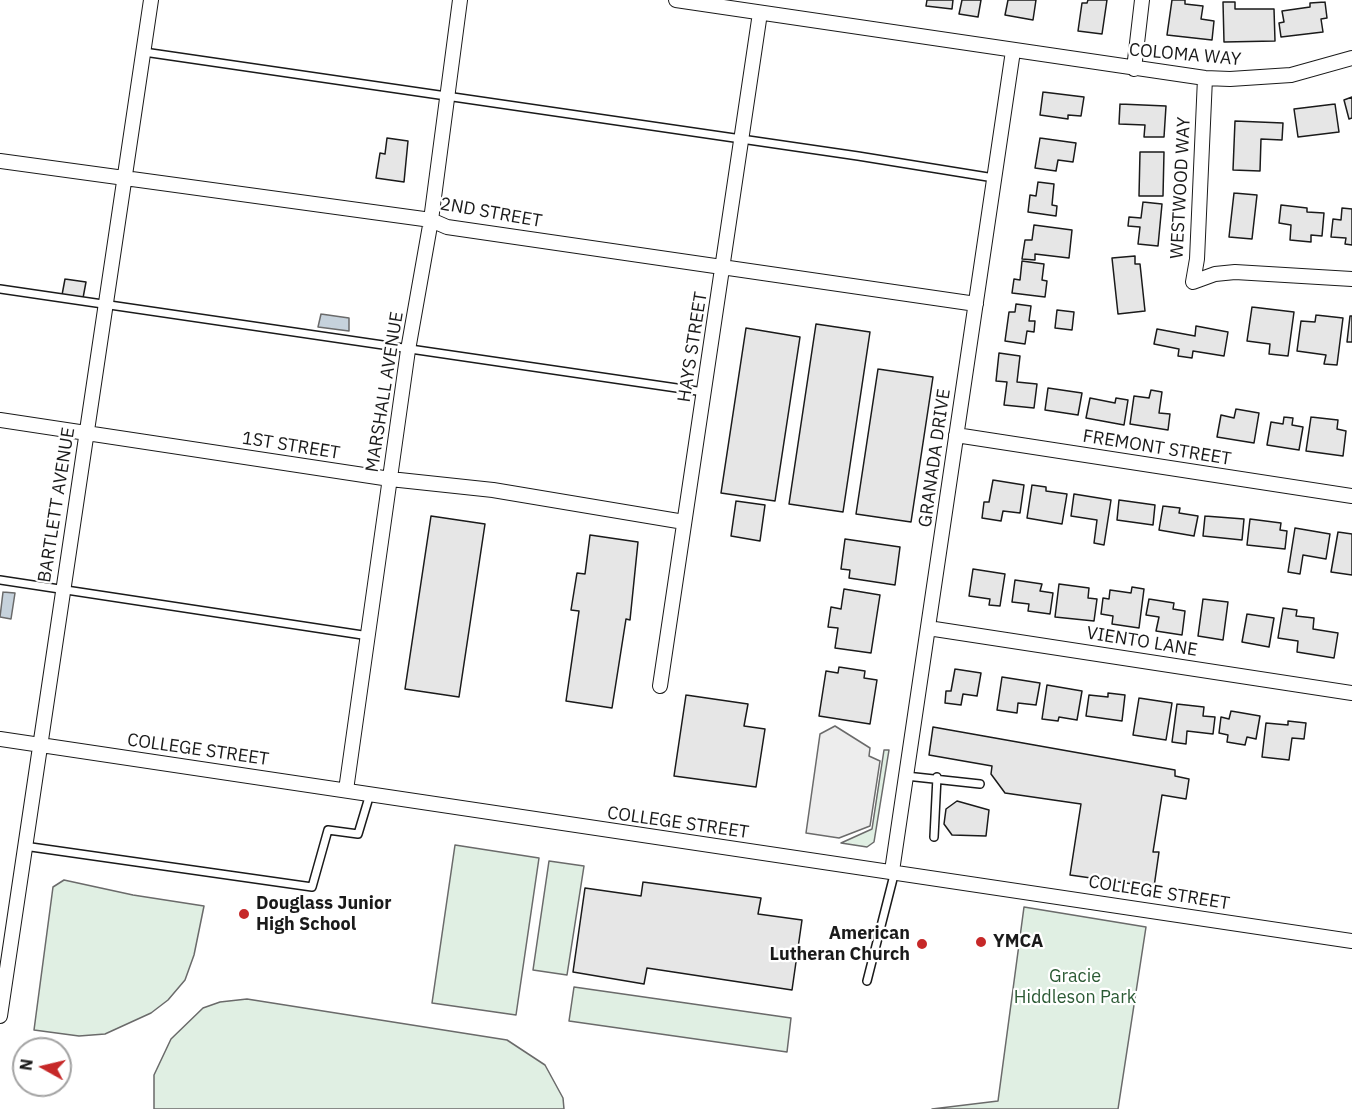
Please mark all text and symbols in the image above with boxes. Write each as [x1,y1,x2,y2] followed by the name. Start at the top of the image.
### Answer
[1128,39,1242,71] street label: COLOMA WAY
[1166,116,1196,260] street label: WESTWOOD WAY
[438,193,544,233] street label: 2ND STREET
[674,290,712,404] street label: HAYS STREET
[362,310,408,474] street label: MARSHALL AVENUE
[915,387,955,529] street label: GRANADA DRIVE
[34,426,80,584] street label: BARTLETT AVENUE
[1081,426,1233,470] street label: FREMONT STREET
[240,428,342,464] street label: 1ST STREET
[1085,623,1199,661] street label: VIENTO LANE
[126,729,270,771] street label: COLLEGE STREET
[606,802,750,844] street label: COLLEGE STREET
[1087,871,1231,915] street label: COLLEGE STREET
[256,893,391,936] place label: Douglass Junior High School
[237,907,251,921] marker: Douglass Junior High School
[769,923,910,966] place label: American Lutheran Church
[993,931,1043,953] place label: YMCA
[974,935,988,949] marker: YMCA
[915,937,929,951] marker: American Lutheran Church
[1014,966,1136,1008] park label: Gracie Hiddleson Park
[12,1037,72,1097] north arrow
[15,1058,37,1072] text: N

